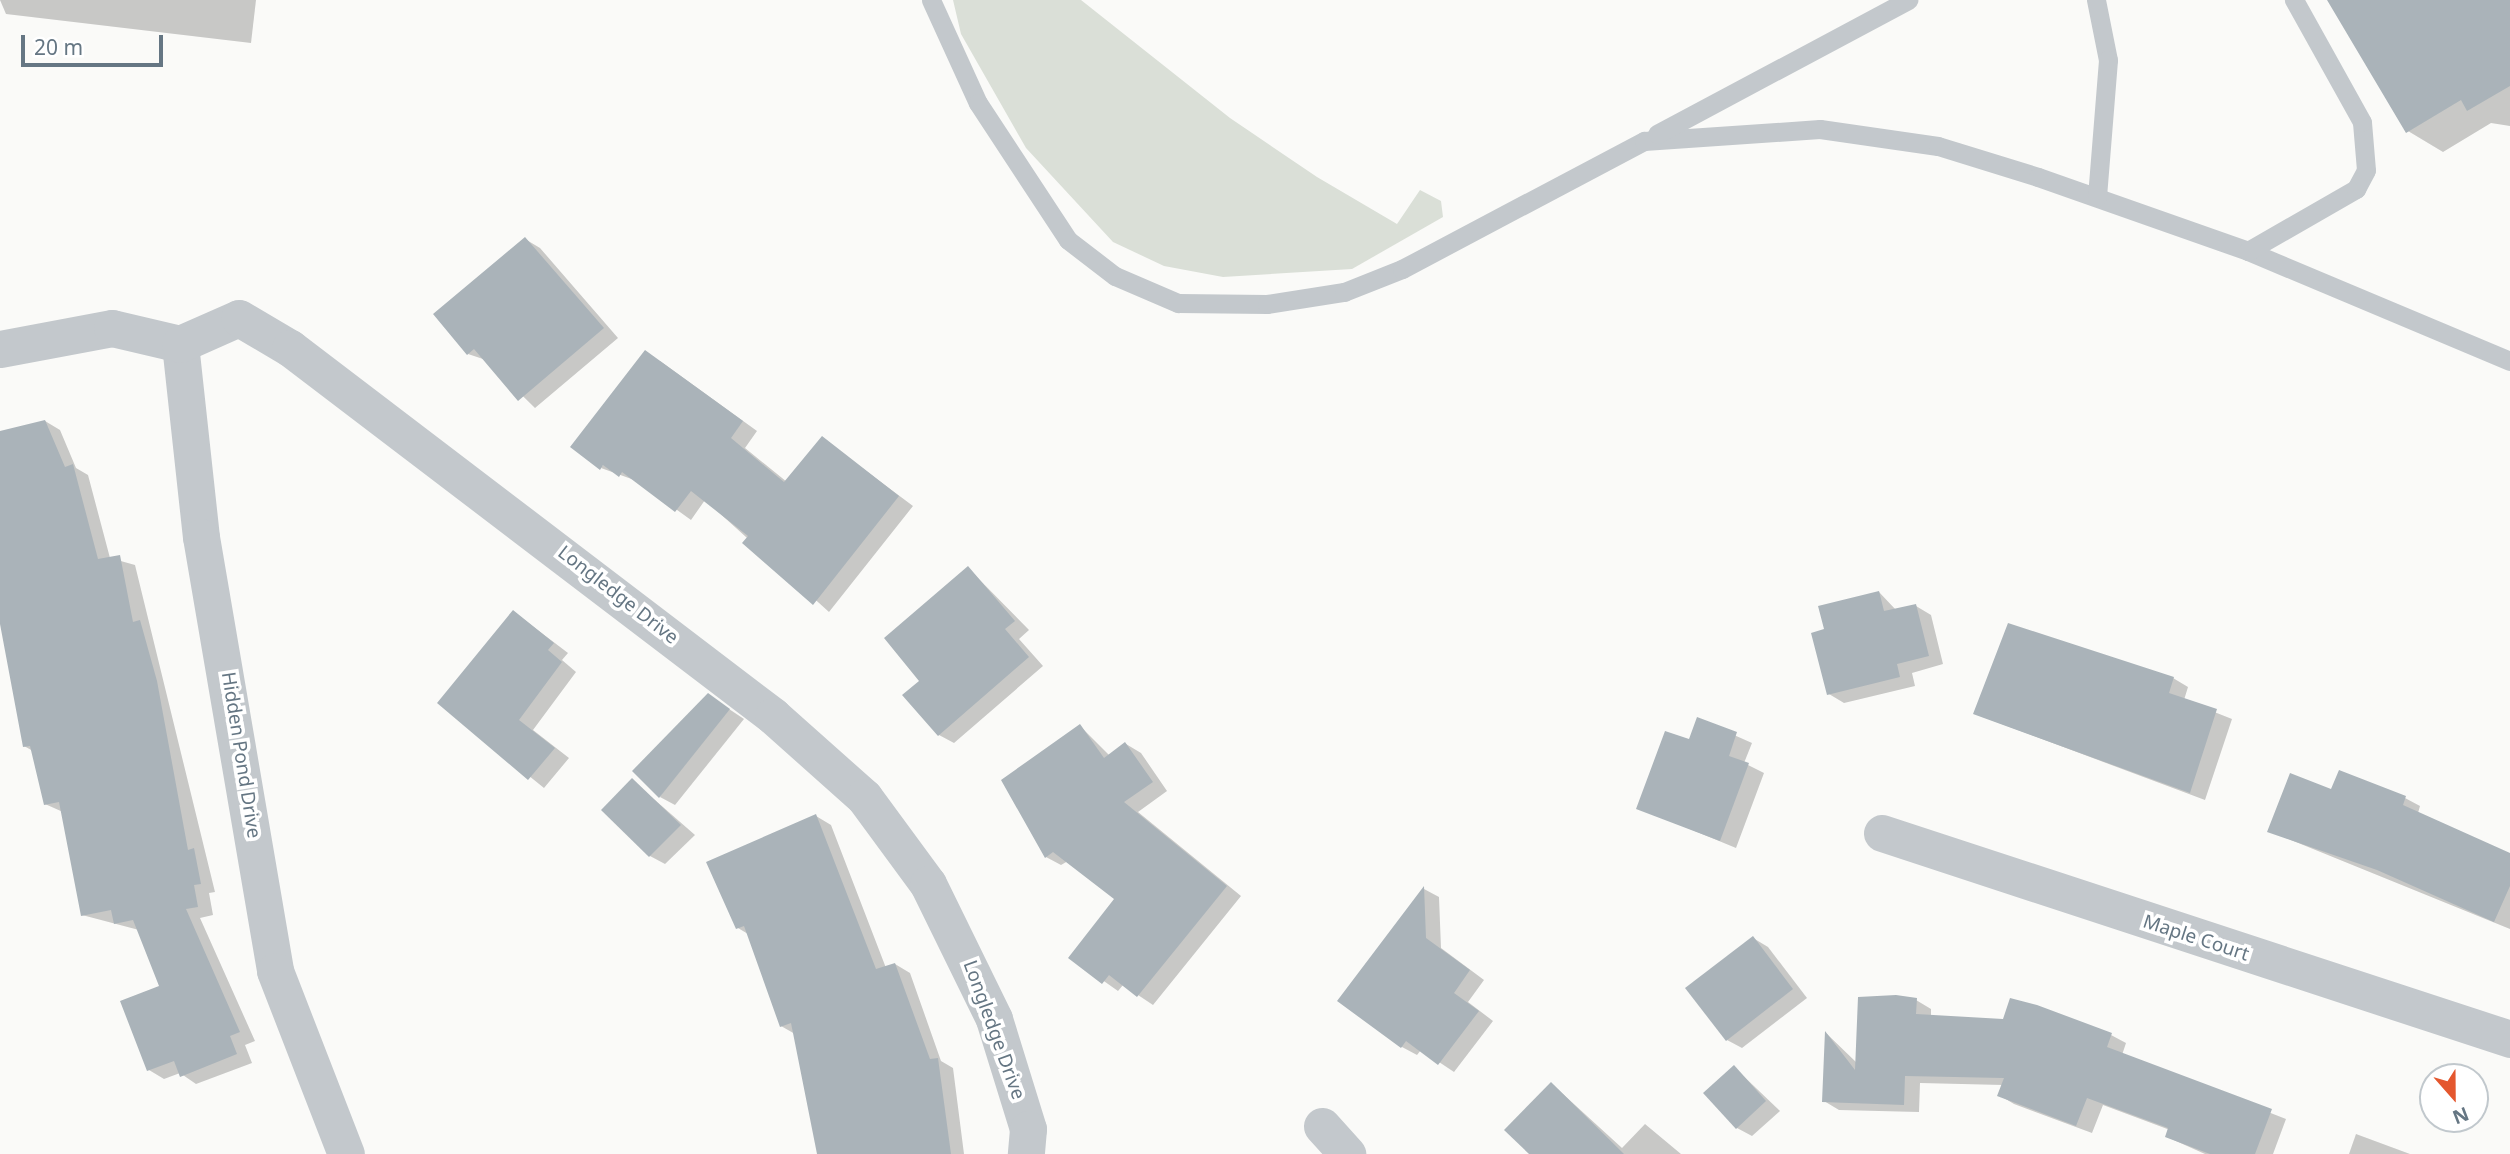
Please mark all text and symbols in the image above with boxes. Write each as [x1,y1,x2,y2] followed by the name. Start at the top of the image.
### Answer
[24,21,166,65] scale bar
[34,33,83,61] text: 20 m
[553,541,683,649] street label: Longledge Drive
[217,670,265,840] street label: Hidden Pond Drive
[2140,910,2252,966] street label: Maple Court
[958,957,1030,1103] street label: Longledge Drive
[2419,1063,2489,1133] north arrow
[2449,1101,2473,1131] text: N

